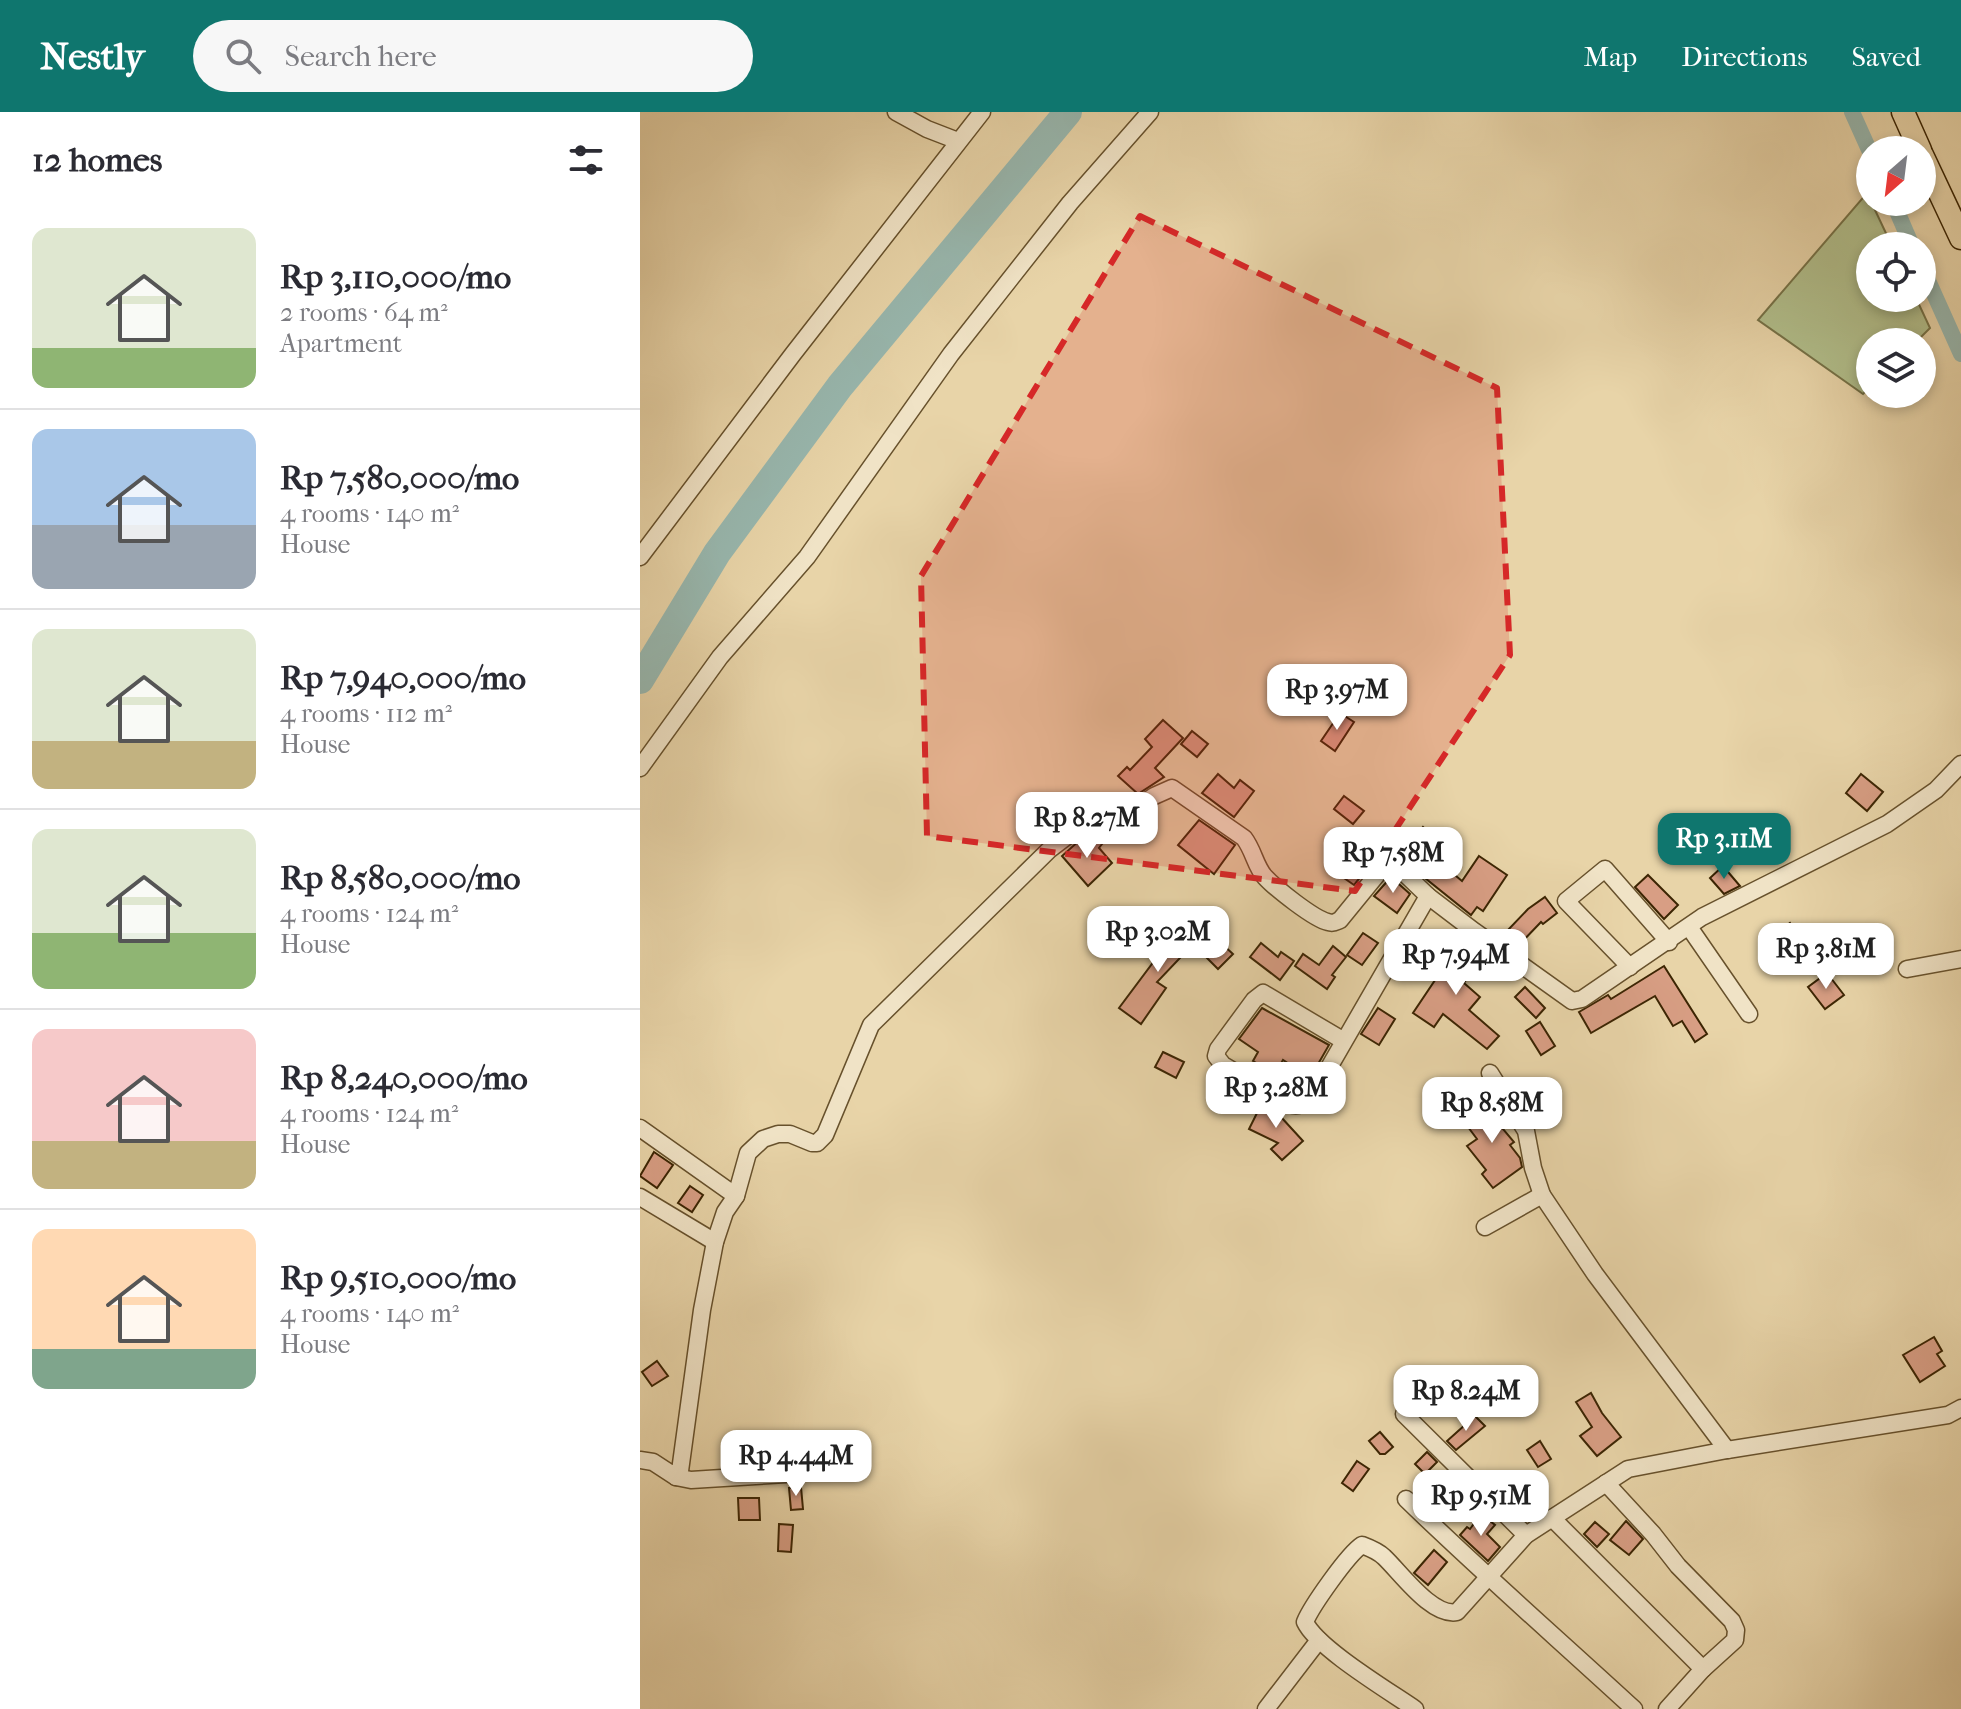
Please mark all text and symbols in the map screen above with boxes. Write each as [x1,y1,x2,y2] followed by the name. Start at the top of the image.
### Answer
[193,20,753,92] search box
[40,34,145,79] text: Nestly
[221,34,265,78] icon: search
[285,39,437,74] text: Search here
[1584,40,1637,73] text: Map
[1681,40,1808,73] text: Directions
[1852,40,1921,73] text: Saved
[1856,136,1936,216] north arrow
[1856,136,1936,408] map controls
[564,138,608,182] icon: filters
[32,140,162,180] text: 12 homes
[1856,232,1936,312] button: locate
[280,257,511,297] text: Rp 3,110,000/mo
[96,260,192,356] icon: home
[280,297,448,328] text: 2 rooms · 64 m²
[280,328,402,359] text: Apartment
[1856,328,1936,408] button: layers
[280,458,519,498] text: Rp 7,580,000/mo
[96,461,192,557] icon: home
[280,498,459,529] text: 4 rooms · 140 m²
[280,529,350,560] text: House
[280,658,526,698] text: Rp 7,940,000/mo
[96,661,192,757] icon: home
[1254,664,1420,732] pin: Rp 3.97M
[1285,674,1389,705] text: Rp 3.97M
[280,698,452,729] text: 4 rooms · 112 m²
[280,729,350,760] text: House
[1004,792,1170,860] pin: Rp 8.27M
[1034,802,1140,833] text: Rp 8.27M
[1641,813,1807,881] pin: Rp 3.11M
[1676,823,1772,854] text: Rp 3.11M
[1310,827,1476,895] pin: Rp 7.58M
[1342,837,1444,868] text: Rp 7.58M
[280,858,521,898] text: Rp 8,580,000/mo
[96,861,192,957] icon: home
[280,898,458,929] text: 4 rooms · 124 m²
[1075,906,1241,974] pin: Rp 3.02M
[1105,916,1211,947] text: Rp 3.02M
[1743,923,1909,991] pin: Rp 3.81M
[280,929,350,960] text: House
[1373,929,1539,997] pin: Rp 7.94M
[1776,933,1876,964] text: Rp 3.81M
[1402,939,1510,970] text: Rp 7.94M
[280,1058,528,1098] text: Rp 8,240,000/mo
[96,1061,192,1157] icon: home
[1193,1062,1359,1130] pin: Rp 3.28M
[1224,1072,1328,1103] text: Rp 3.28M
[1409,1077,1575,1145] pin: Rp 8.58M
[1440,1087,1544,1118] text: Rp 8.58M
[280,1098,458,1129] text: 4 rooms · 124 m²
[280,1129,350,1160] text: House
[280,1258,516,1298] text: Rp 9,510,000/mo
[96,1261,192,1357] icon: home
[280,1298,459,1329] text: 4 rooms · 140 m²
[280,1329,350,1360] text: House
[1383,1365,1549,1433] pin: Rp 8.24M
[1411,1375,1521,1406] text: Rp 8.24M
[713,1430,879,1498] pin: Rp 4.44M
[739,1440,853,1471] text: Rp 4.44M
[1398,1470,1564,1538] pin: Rp 9.51M
[1431,1480,1531,1511] text: Rp 9.51M

